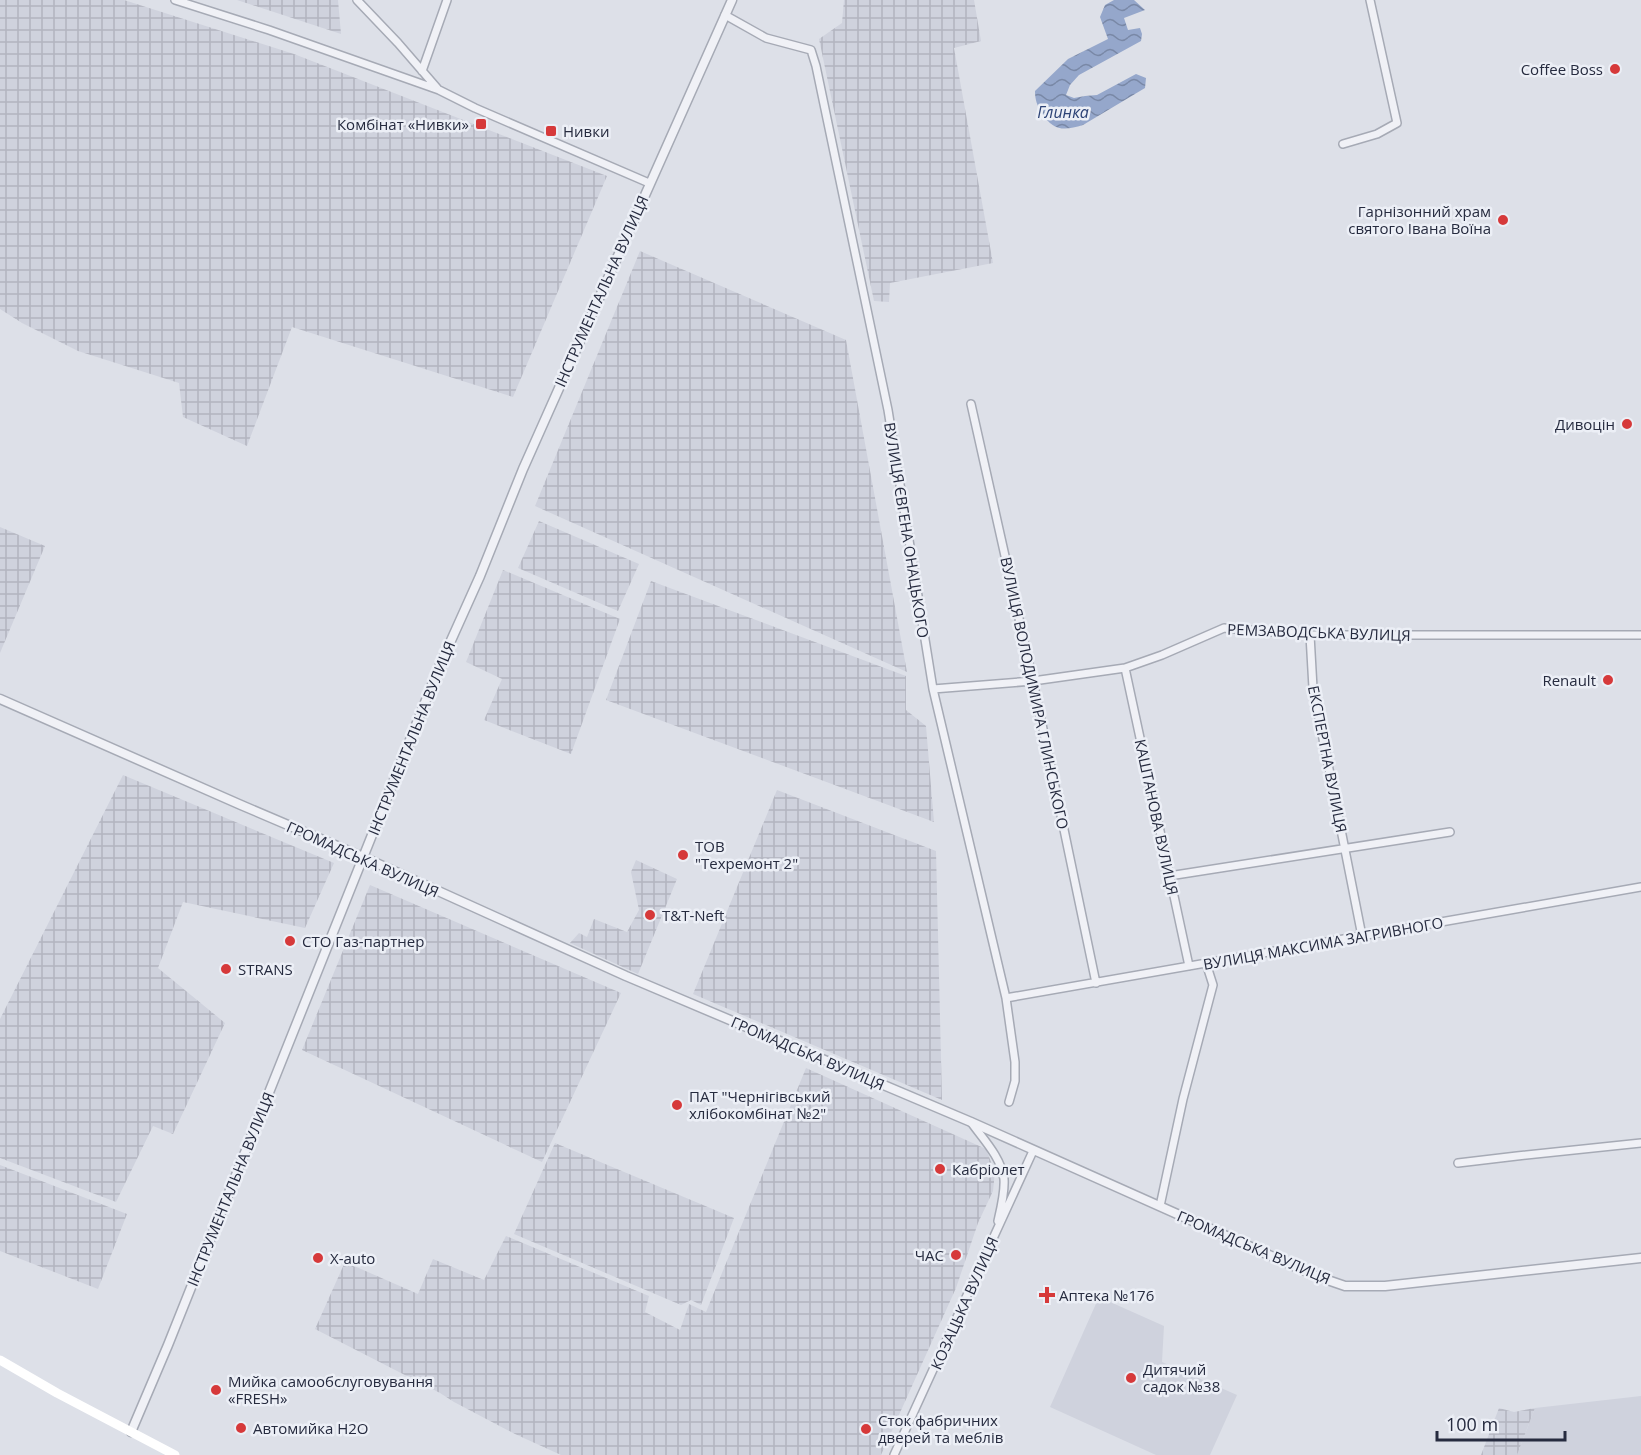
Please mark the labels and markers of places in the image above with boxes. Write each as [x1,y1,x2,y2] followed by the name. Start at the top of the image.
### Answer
[1521,59,1603,79] place label: Coffee Boss
[1608,62,1622,76] marker: Coffee Boss
[337,114,469,134] place label: Комбінат «Нивки»
[474,117,488,131] marker: Комбінат «Нивки»
[563,121,610,141] place label: Нивки
[544,124,558,138] marker: Нивки
[1348,201,1491,238] place label: Гарнізонний храм святого Івана Воїна
[1496,213,1510,227] marker: Гарнізонний храм святого Івана Воїна
[1555,414,1615,434] place label: Дивоцін
[1620,417,1634,431] marker: Дивоцін
[1542,670,1596,690] place label: Renault
[1601,673,1615,687] marker: Renault
[695,836,798,873] place label: ТОВ "Техремонт 2"
[676,848,690,862] marker: ТОВ "Техремонт 2"
[662,905,724,925] place label: T&T-Neft
[643,908,657,922] marker: T&T-Neft
[302,931,424,951] place label: СТО Газ-партнер
[283,934,297,948] marker: СТО Газ-партнер
[238,959,293,979] place label: STRANS
[219,962,233,976] marker: STRANS
[689,1086,831,1123] place label: ПАТ "Чернігівський хлібокомбінат №2"
[670,1098,684,1112] marker: ПАТ "Чернігівський хлібокомбінат №2"
[952,1159,1024,1179] place label: Кабріолет
[933,1162,947,1176] marker: Кабріолет
[915,1245,944,1265] place label: ЧАС
[330,1248,375,1268] place label: X-auto
[949,1248,963,1262] marker: ЧАС
[311,1251,325,1265] marker: X-auto
[1059,1285,1154,1305] place label: Аптека №176
[1040,1288,1054,1302] marker: Аптека №176
[1143,1359,1220,1396] place label: Дитячий садок №38
[228,1371,433,1408] place label: Мийка самообслуговування «FRESH»
[1124,1371,1138,1385] marker: Дитячий садок №38
[209,1383,223,1397] marker: Мийка самообслуговування «FRESH»
[878,1410,1003,1447] place label: Сток фабричних дверей та меблів
[253,1418,369,1438] place label: Автомийка H2O
[234,1421,248,1435] marker: Автомийка H2O
[859,1422,873,1436] marker: Сток фабричних дверей та меблів

